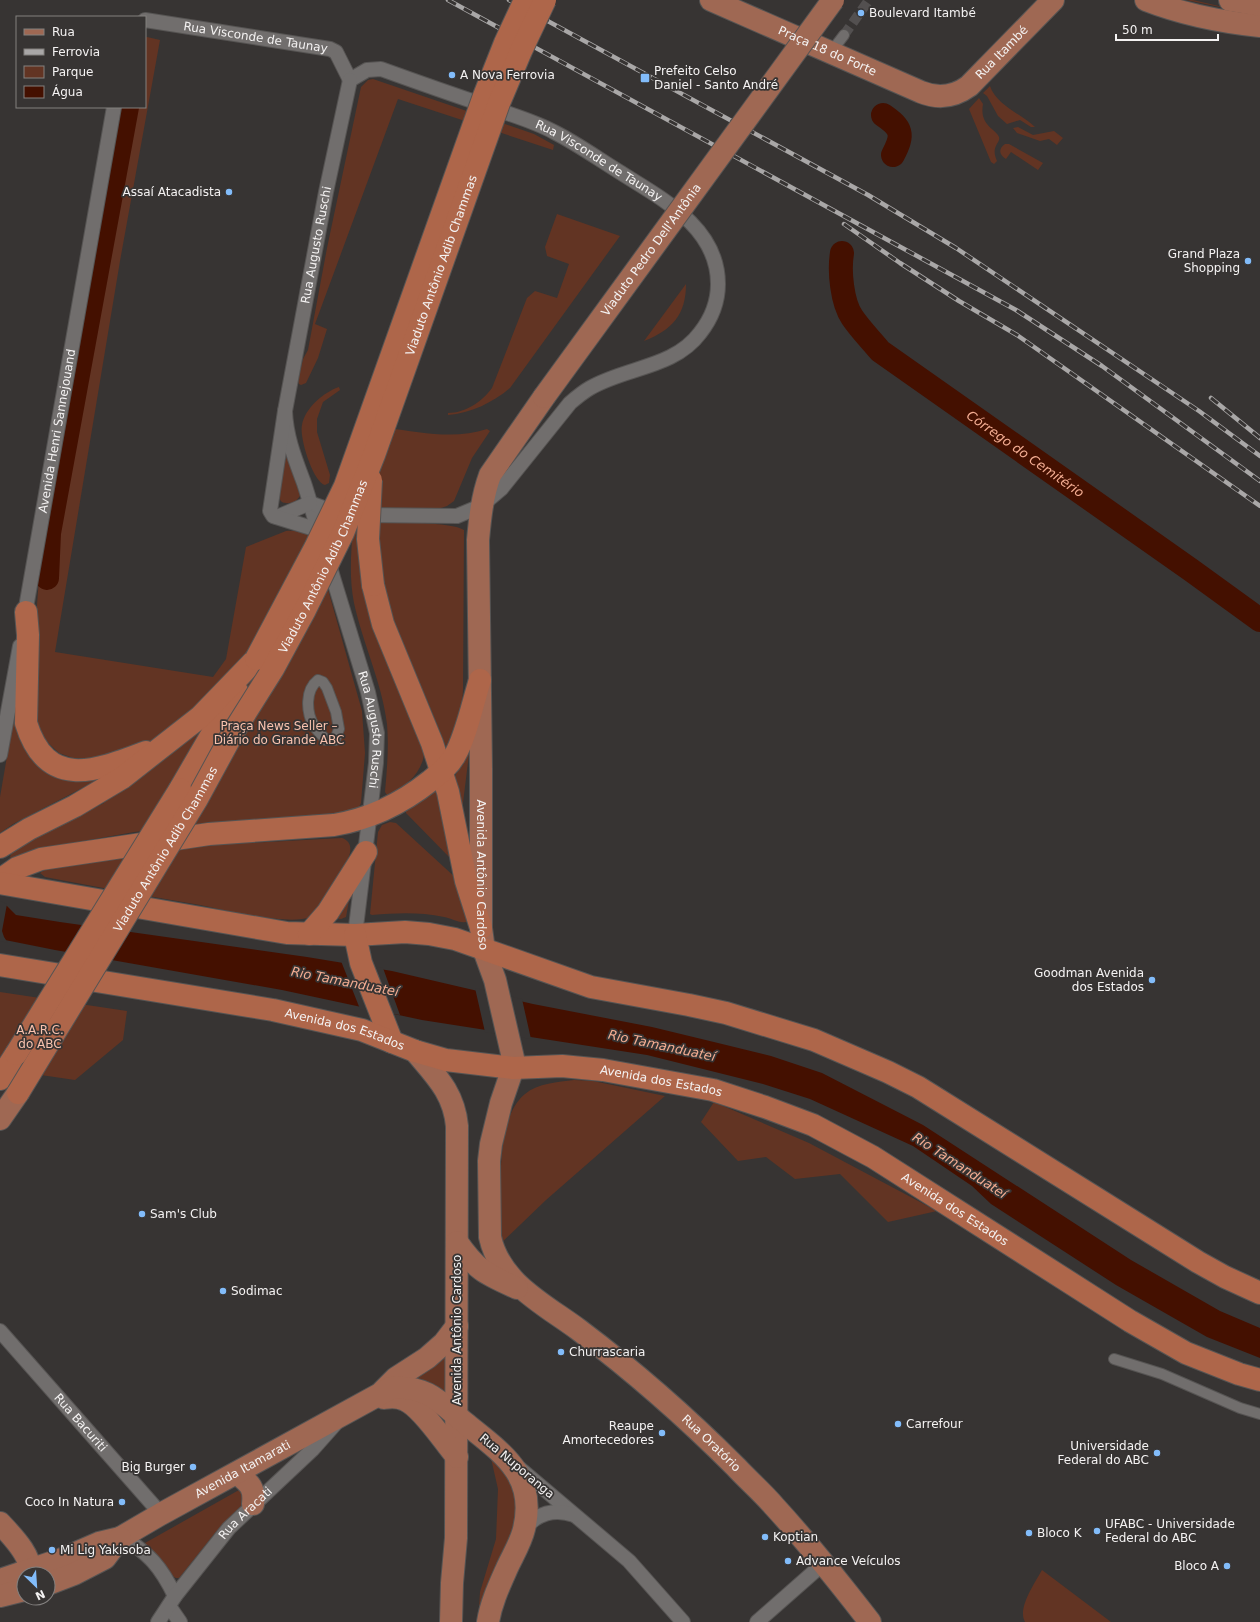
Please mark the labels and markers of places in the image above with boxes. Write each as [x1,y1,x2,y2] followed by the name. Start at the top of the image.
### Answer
[869,6,976,20] place label: Boulevard Itambé
[856,8,866,18] marker: Boulevard Itambé
[654,64,778,92] place label: Prefeito Celso Daniel - Santo André
[460,68,555,82] place label: A Nova Ferrovia
[447,70,457,80] marker: A Nova Ferrovia
[639,72,651,84] marker: Prefeito Celso Daniel - Santo André
[123,185,221,199] place label: Assaí Atacadista
[224,187,234,197] marker: Assaí Atacadista
[1168,247,1240,275] place label: Grand Plaza Shopping
[1243,256,1253,266] marker: Grand Plaza Shopping
[1034,966,1144,994] place label: Goodman Avenida dos Estados
[1147,975,1157,985] marker: Goodman Avenida dos Estados
[150,1207,217,1221] place label: Sam's Club
[137,1209,147,1219] marker: Sam's Club
[231,1284,283,1298] place label: Sodimac
[218,1286,228,1296] marker: Sodimac
[569,1345,645,1359] place label: Churrascaria
[556,1347,566,1357] marker: Churrascaria
[906,1417,963,1431] place label: Carrefour
[562,1419,654,1447] place label: Reaupe Amortecedores
[893,1419,903,1429] marker: Carrefour
[657,1428,667,1438] marker: Reaupe Amortecedores
[1058,1439,1149,1467] place label: Universidade Federal do ABC
[1152,1448,1162,1458] marker: Universidade Federal do ABC
[122,1460,185,1474] place label: Big Burger
[188,1462,198,1472] marker: Big Burger
[25,1495,114,1509] place label: Coco In Natura
[117,1497,127,1507] marker: Coco In Natura
[1105,1517,1235,1545] place label: UFABC - Universidade Federal do ABC
[1037,1526,1083,1540] place label: Bloco K
[1092,1526,1102,1536] marker: UFABC - Universidade Federal do ABC
[1024,1528,1034,1538] marker: Bloco K
[773,1530,818,1544] place label: Koptian
[760,1532,770,1542] marker: Koptian
[60,1543,151,1557] place label: Mi Lig Yakisoba
[47,1545,57,1555] marker: Mi Lig Yakisoba
[796,1554,901,1568] place label: Advance Veículos
[783,1556,793,1566] marker: Advance Veículos
[1174,1559,1220,1573] place label: Bloco A
[1222,1561,1232,1571] marker: Bloco A

